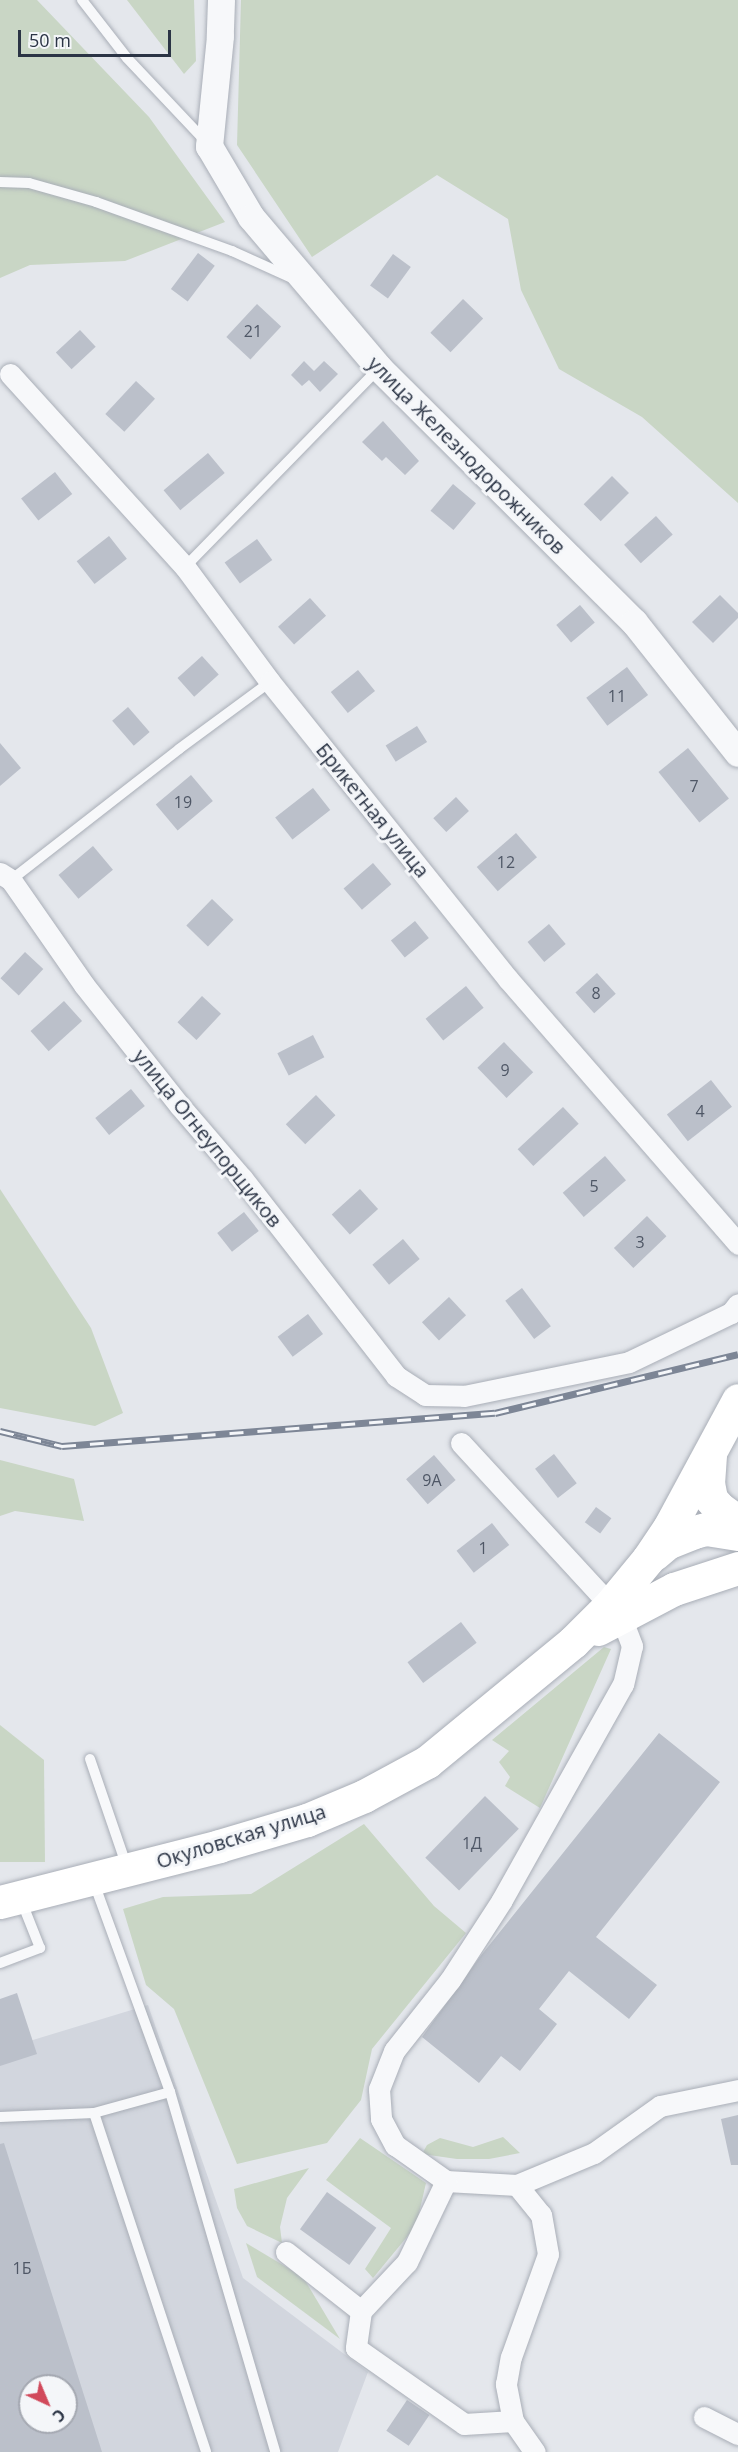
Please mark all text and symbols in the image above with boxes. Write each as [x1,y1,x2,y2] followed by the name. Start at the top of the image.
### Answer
[21,18,174,56] scale bar
[29,28,71,52] text: 50 m
[244,321,262,341] house number: 21
[363,351,571,559] street label: улица Железнодорожников
[608,686,626,706] house number: 11
[311,738,435,882] street label: Брикетная улица
[689,776,699,796] house number: 7
[174,792,192,812] house number: 19
[497,852,515,872] house number: 12
[591,983,601,1003] house number: 8
[129,1044,287,1232] street label: улица Огнеупорщиков
[500,1060,510,1080] house number: 9
[695,1101,705,1121] house number: 4
[589,1176,599,1196] house number: 5
[635,1232,645,1252] house number: 3
[422,1470,442,1490] house number: 9А
[478,1538,488,1558] house number: 1
[153,1799,329,1873] street label: Окуловская улица
[462,1833,482,1853] house number: 1Д
[13,2258,31,2278] house number: 1Б
[18,2374,78,2434] north arrow
[48,2404,70,2427] text: С

